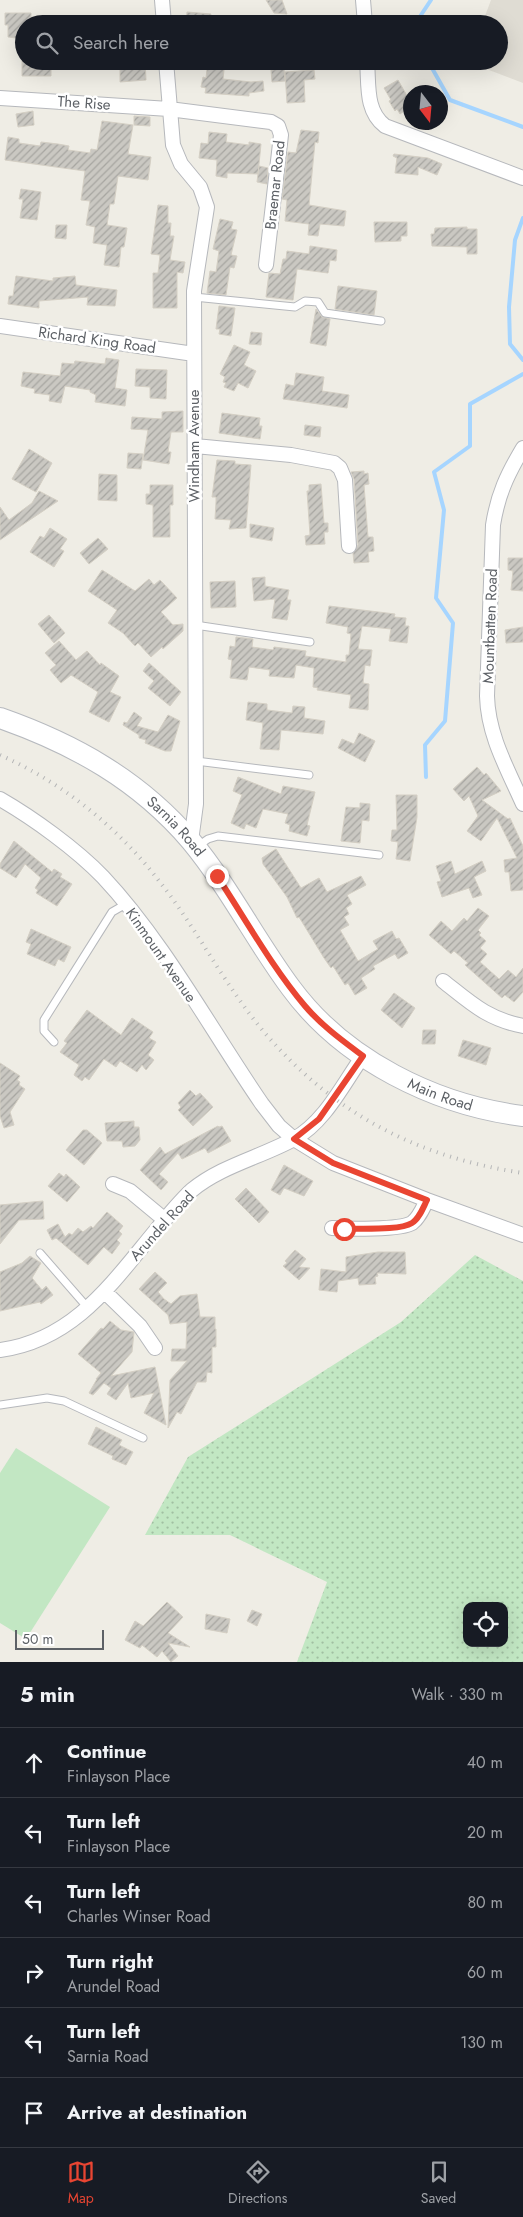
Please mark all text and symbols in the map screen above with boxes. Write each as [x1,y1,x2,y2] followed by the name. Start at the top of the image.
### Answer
[15,15,508,70] search box
[33,29,61,57] icon: search
[73,29,169,56] text: Search here
[403,85,448,130] north arrow
[57,90,112,116] street label: The Rise
[259,139,291,231] street label: Braemar Road
[37,321,157,359] street label: Richard King Road
[183,389,205,503] street label: Windham Avenue
[477,568,503,684] street label: Mountbatten Road
[142,791,210,861] street label: Sarnia Road
[206,865,229,888] route end
[120,903,202,1007] street label: Kinmount Avenue
[404,1072,475,1117] street label: Main Road
[125,1186,199,1266] street label: Arundel Road
[333,1218,356,1241] route start
[463,1602,508,1647] map controls
[463,1602,508,1647] button: locate
[15,1627,104,1650] scale bar
[22,1629,53,1649] text: 50 m
[20,1680,75,1710] text: 5 min
[412,1683,503,1706] text: Walk · 330 m
[67,1738,146,1765] text: Continue
[20,1749,48,1777] icon: ahead
[467,1751,503,1774] text: 40 m
[67,1765,170,1788] text: Finlayson Place
[67,1808,140,1835] text: Turn left
[20,1819,48,1847] icon: left
[467,1821,503,1844] text: 20 m
[67,1835,170,1858] text: Finlayson Place
[67,1878,140,1905] text: Turn left
[20,1889,48,1917] icon: left
[467,1891,503,1914] text: 80 m
[67,1905,211,1928] text: Charles Winser Road
[67,1948,153,1975] text: Turn right
[20,1959,48,1987] icon: right
[467,1961,503,1984] text: 60 m
[67,1975,160,1998] text: Arundel Road
[67,2018,140,2045] text: Turn left
[20,2029,48,2057] icon: left
[460,2031,503,2054] text: 130 m
[67,2045,149,2068] text: Sarnia Road
[20,2099,48,2127] icon: arrive
[67,2099,247,2126] text: Arrive at destination
[67,2158,95,2208] tab: Map
[228,2158,287,2208] tab: Directions
[421,2158,456,2208] tab: Saved

